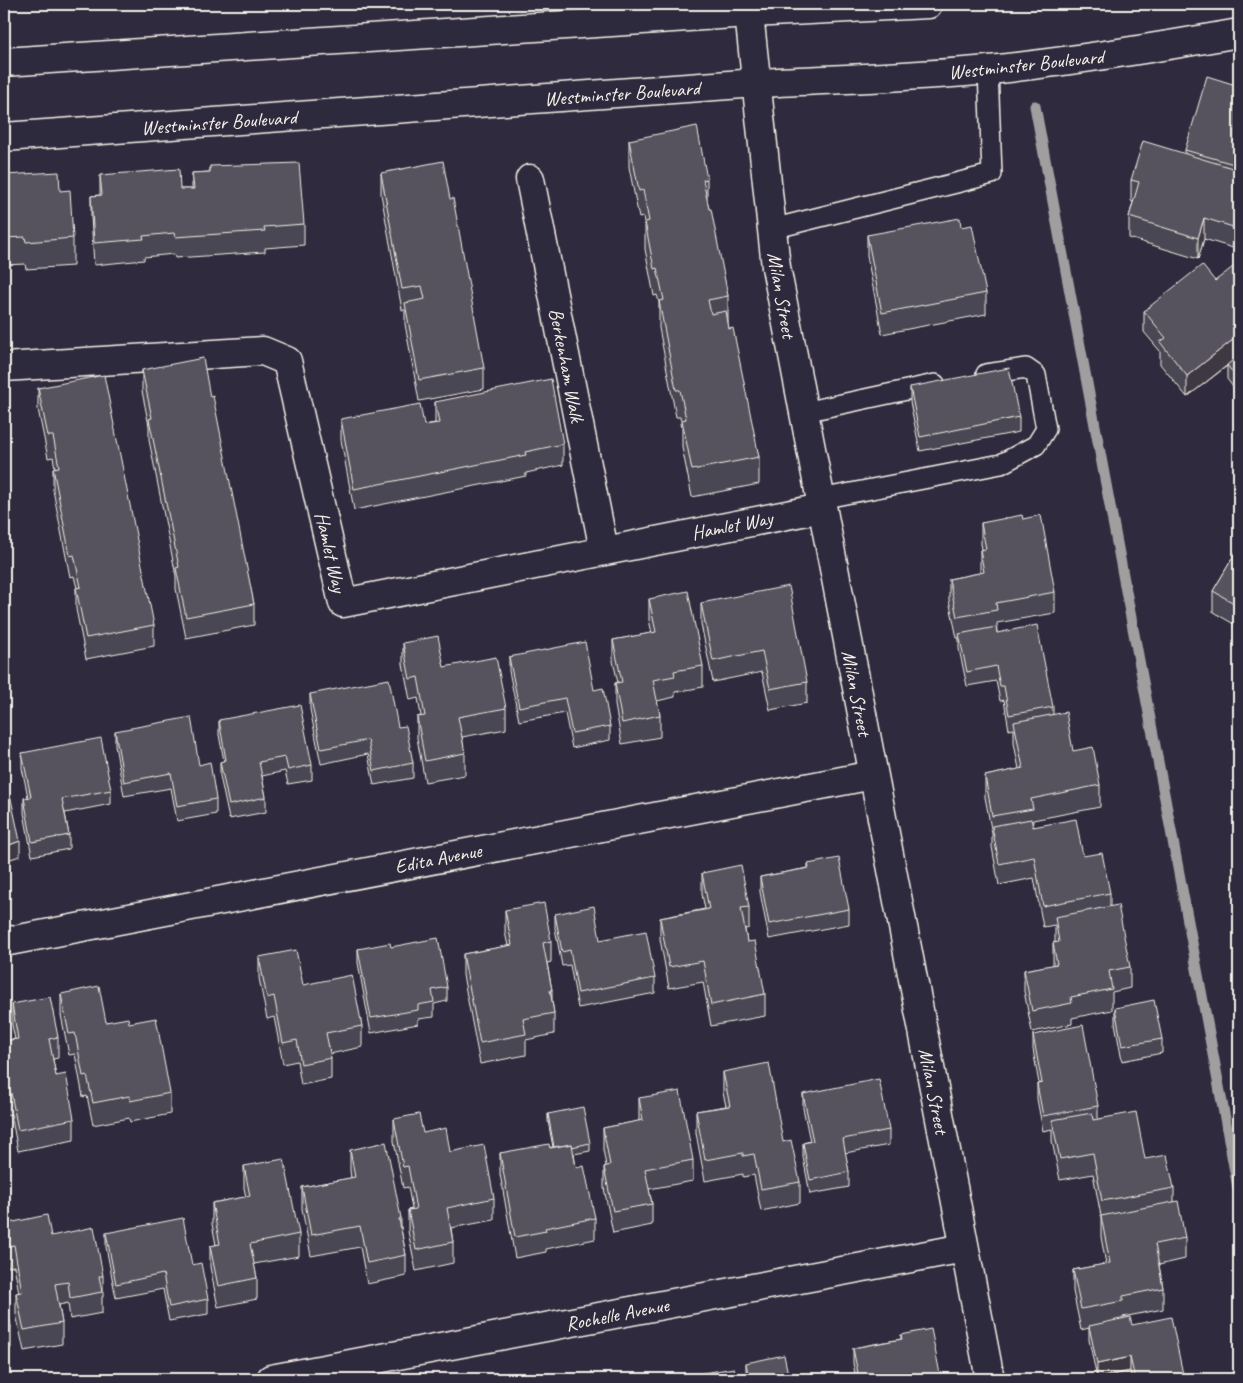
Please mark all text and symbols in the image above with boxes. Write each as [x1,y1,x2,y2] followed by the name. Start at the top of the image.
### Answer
[947,44,1108,85] street label: Westminster Boulevard
[544,75,704,111] street label: Westminster Boulevard
[141,104,301,140] street label: Westminster Boulevard
[762,250,802,342] street label: Milan Street
[543,306,590,426] street label: Berkenham Walk
[689,505,777,546] street label: Hamlet Way
[309,509,352,597] street label: Hamlet Way
[836,648,878,740] street label: Milan Street
[393,838,485,879] street label: Edita Avenue
[913,1046,955,1138] street label: Milan Street
[563,1292,672,1337] street label: Rochelle Avenue

